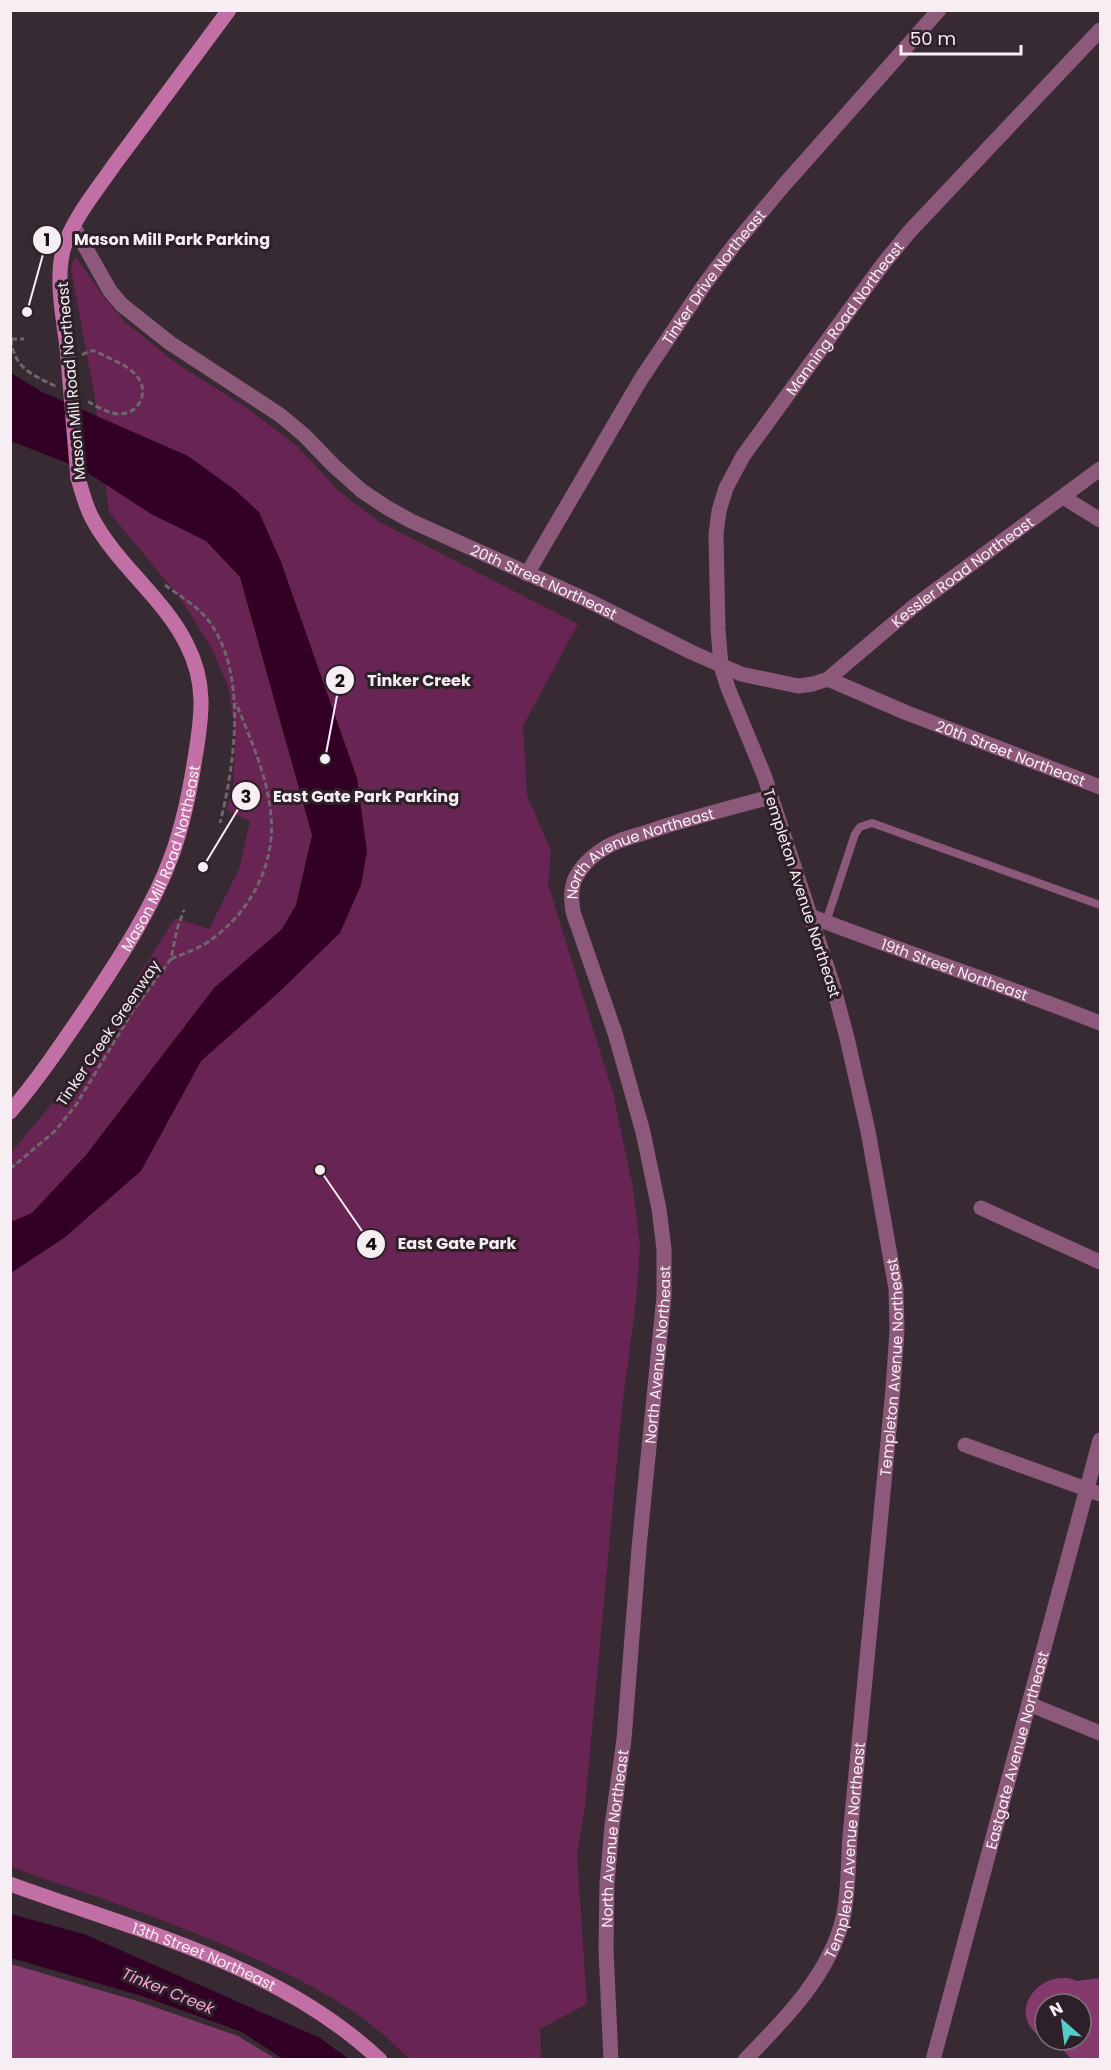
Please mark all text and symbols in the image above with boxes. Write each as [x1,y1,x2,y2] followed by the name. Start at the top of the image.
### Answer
[901,18,1021,56] scale bar
[910,26,956,51] text: 50 m
[656,205,770,349] street label: Tinker Drive Northeast
[32,223,282,257] callout: Mason Mill Park Parking
[44,227,50,252] text: 1
[74,228,270,251] text: Mason Mill Park Parking
[780,237,908,399] street label: Manning Road Northeast
[52,281,90,481] street label: Mason Mill Road Northeast
[886,511,1038,632] street label: Kessler Road Northeast
[467,539,621,624] street label: 20th Street Northeast
[325,663,483,697] callout: Tinker Creek
[335,668,345,693] text: 2
[367,669,471,692] text: Tinker Creek
[933,715,1089,791] street label: 20th Street Northeast
[115,763,204,955] street label: Mason Mill Road Northeast
[231,779,471,813] callout: East Gate Park Parking
[241,784,251,809] text: 3
[273,785,459,808] text: East Gate Park Parking
[758,786,846,1000] street label: Templeton Avenue Northeast
[561,802,716,900] street label: North Avenue Northeast
[878,933,1031,1005] street label: 19th Street Northeast
[51,955,165,1110] street label: Tinker Creek Greenway
[356,1227,528,1261] callout: East Gate Park
[365,1231,377,1256] text: 4
[398,1232,516,1255] text: East Gate Park
[874,1257,908,1477] street label: Templeton Avenue Northeast
[639,1266,675,1445] street label: North Avenue Northeast
[980,1649,1053,1851] street label: Eastgate Avenue Northeast
[819,1741,869,1962] street label: Templeton Avenue Northeast
[596,1748,633,1928] street label: North Avenue Northeast
[129,1917,280,1995] street label: 13th Street Northeast
[118,1962,218,2020] water label: Tinker Creek
[1033,1992,1093,2052] north arrow
[1045,1996,1067,2022] text: N

